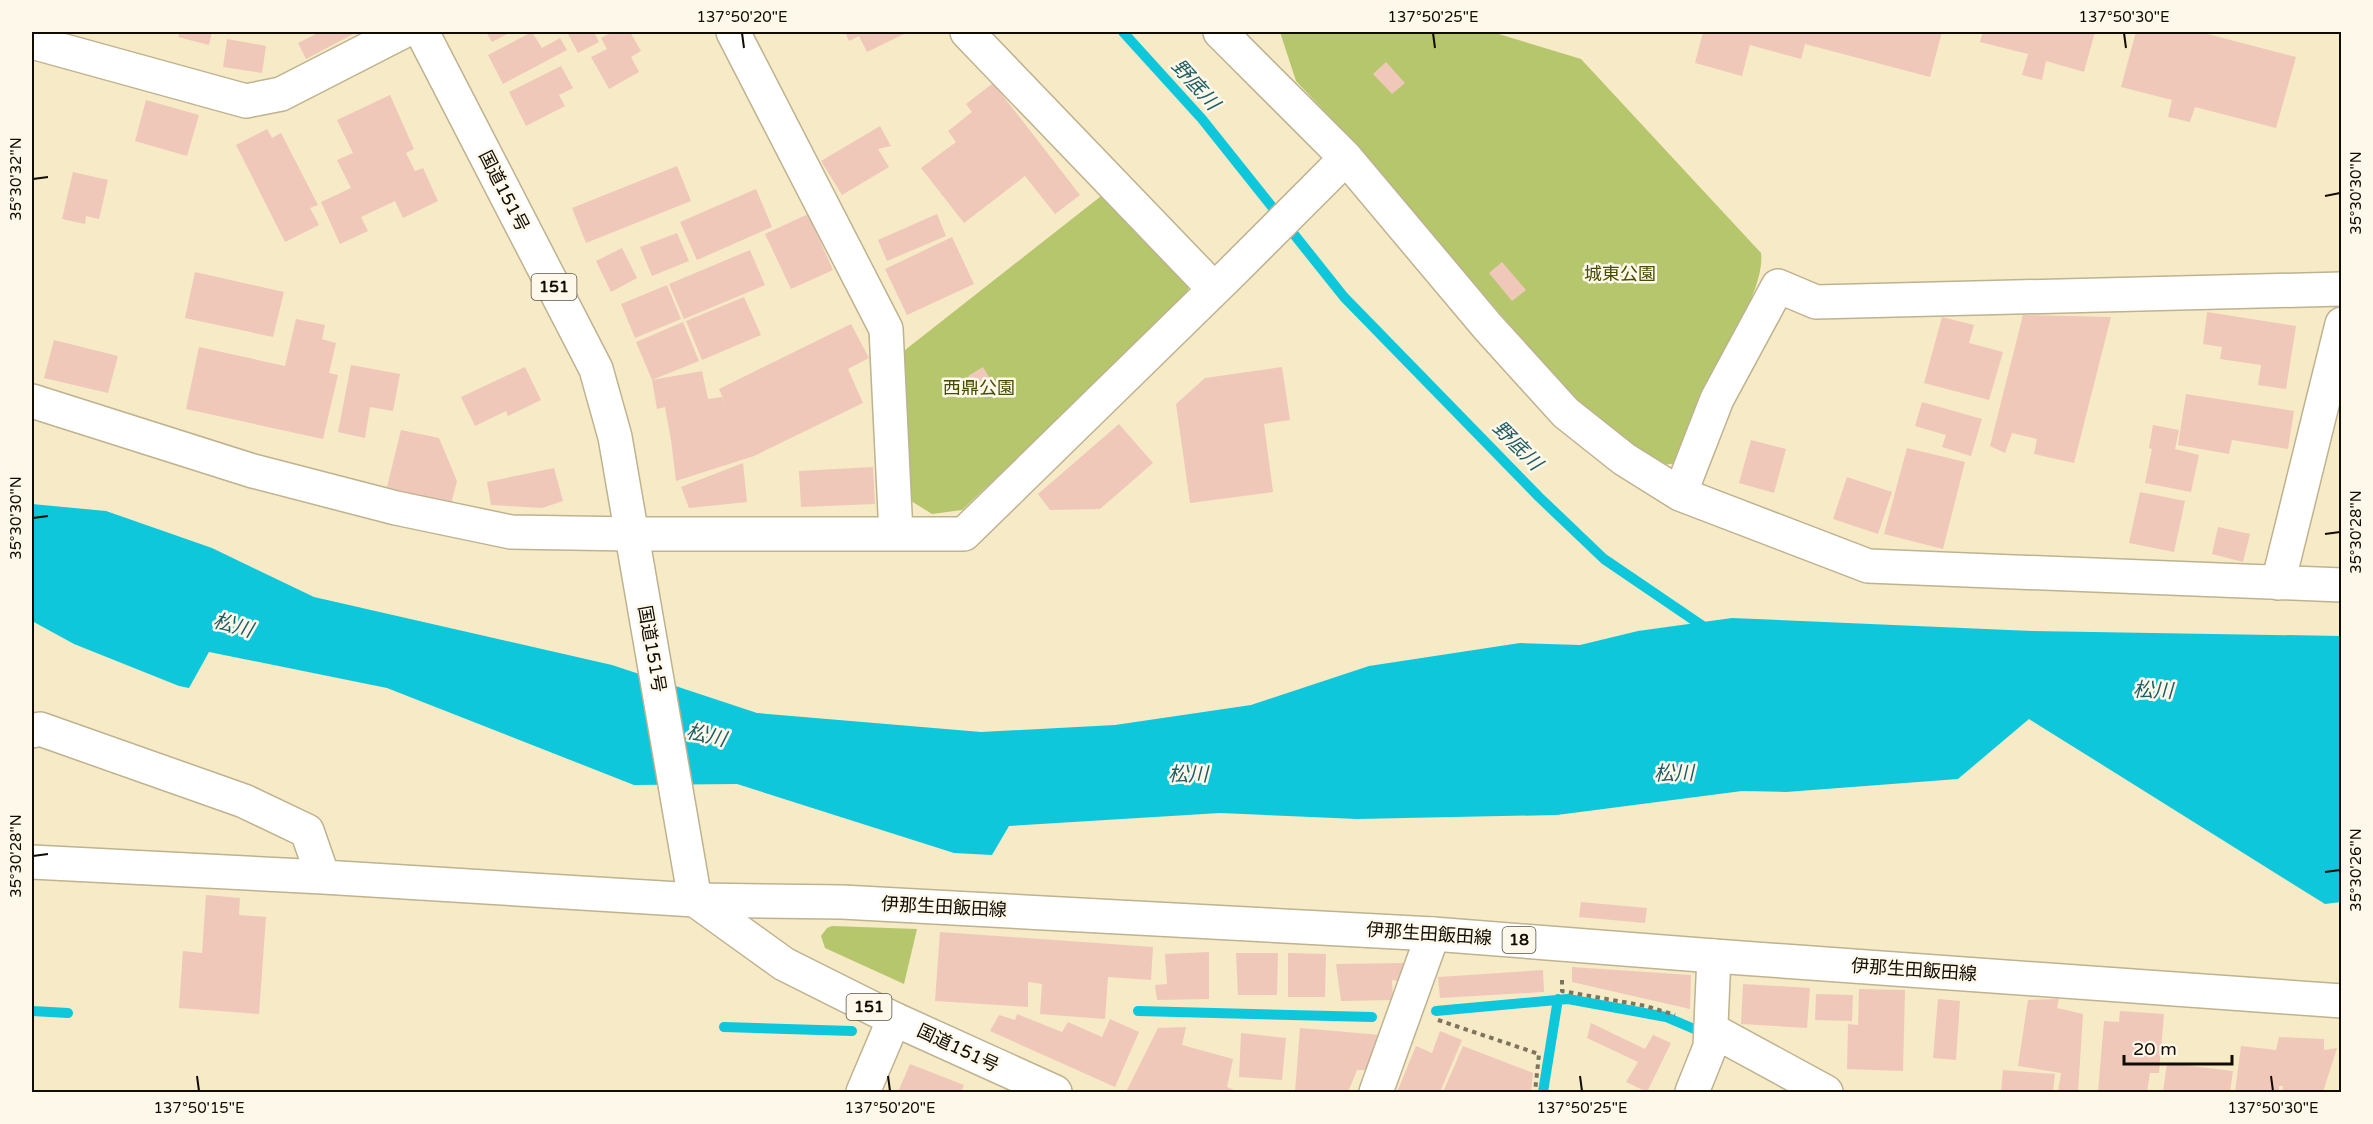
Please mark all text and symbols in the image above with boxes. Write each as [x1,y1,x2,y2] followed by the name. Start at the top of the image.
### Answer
[697,8,787,26] text: 137°50'20"E
[1388,8,1478,26] text: 137°50'25"E
[2079,8,2169,26] text: 137°50'30"E
[1166,55,1225,117] water label: 野底川
[7,137,25,221] text: 35°30'32"N
[474,147,534,235] street label: 国道151号
[2347,151,2365,235] text: 35°30'30"N
[1584,263,1656,285] park label: 城東公園
[532,274,576,300] road number: 151
[943,377,1015,399] park label: 西鼎公園
[1487,416,1548,477] water label: 野底川
[7,476,25,560] text: 35°30'30"N
[2347,490,2365,574] text: 35°30'28"N
[634,604,670,694] street label: 国道151号
[210,609,257,644] water label: 松川
[2133,678,2175,704] water label: 松川
[684,720,730,753] water label: 松川
[1654,762,1696,786] water label: 松川
[1168,763,1210,787] water label: 松川
[7,814,25,898] text: 35°30'28"N
[2347,828,2365,912] text: 35°30'26"N
[881,893,1007,921] street label: 伊那生田飯田線
[1365,919,1493,949] street label: 伊那生田飯田線
[1502,927,1536,953] road number: 18
[1850,955,1978,985] street label: 伊那生田飯田線
[846,994,892,1020] road number: 151
[914,1019,1002,1077] street label: 国道151号
[2124,1028,2232,1066] scale bar
[2133,1038,2177,1060] text: 20 m
[154,1099,244,1117] text: 137°50'15"E
[845,1099,935,1117] text: 137°50'20"E
[1537,1099,1627,1117] text: 137°50'25"E
[2228,1099,2318,1117] text: 137°50'30"E

